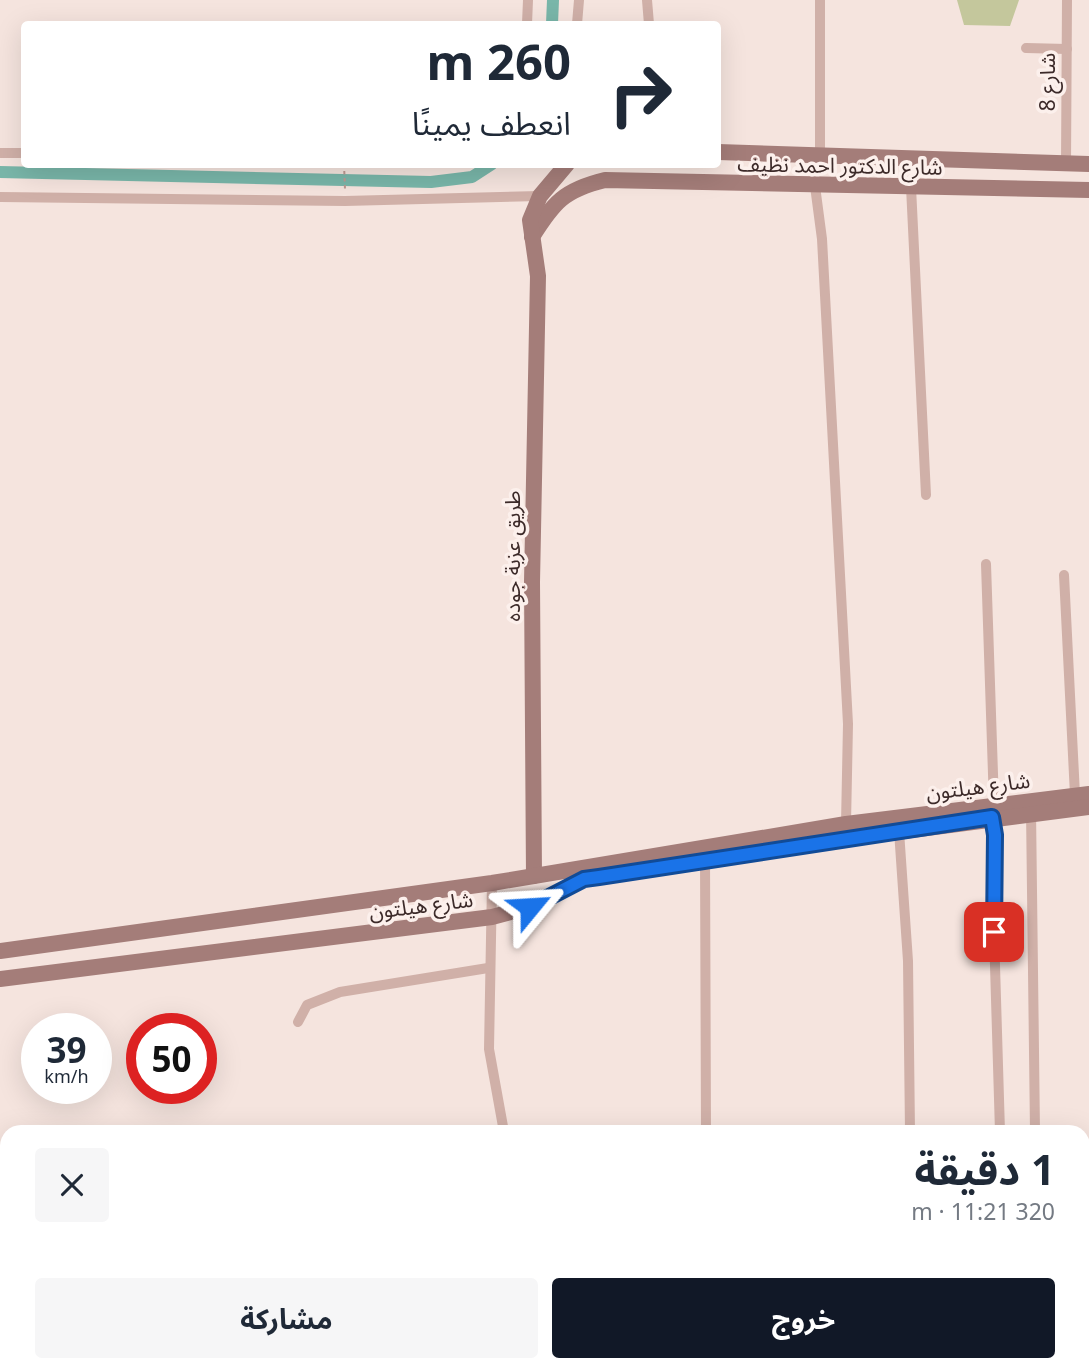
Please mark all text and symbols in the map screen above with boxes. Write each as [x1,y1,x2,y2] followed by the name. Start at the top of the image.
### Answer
[426,28,571,94] text: 260 m
[595,49,686,140] icon: right
[1033,53,1063,111] street label: شارع 8
[412,101,571,144] text: انعطف يمينًا
[737,149,943,183] street label: شارع الدكتور احمد نظيف
[498,491,526,621] street label: طريق عزبة جوده
[924,766,1032,808] street label: شارع هيلتون
[493,870,567,944] position arrow
[367,885,475,927] street label: شارع هيلتون
[964,902,1024,962] pin
[975,913,1013,951] icon: arrive
[126,1013,217,1104] speed limit sign: 50
[46,1026,87,1073] text: 39
[44,1064,89,1088] text: km/h
[914,1140,1055,1197] text: 1 دقيقة
[35,1148,109,1222] button: close
[911,1195,1055,1227] text: 320 m · 11:21
[35,1278,538,1358] button: مشاركة
[552,1278,1055,1358] button: خروج

